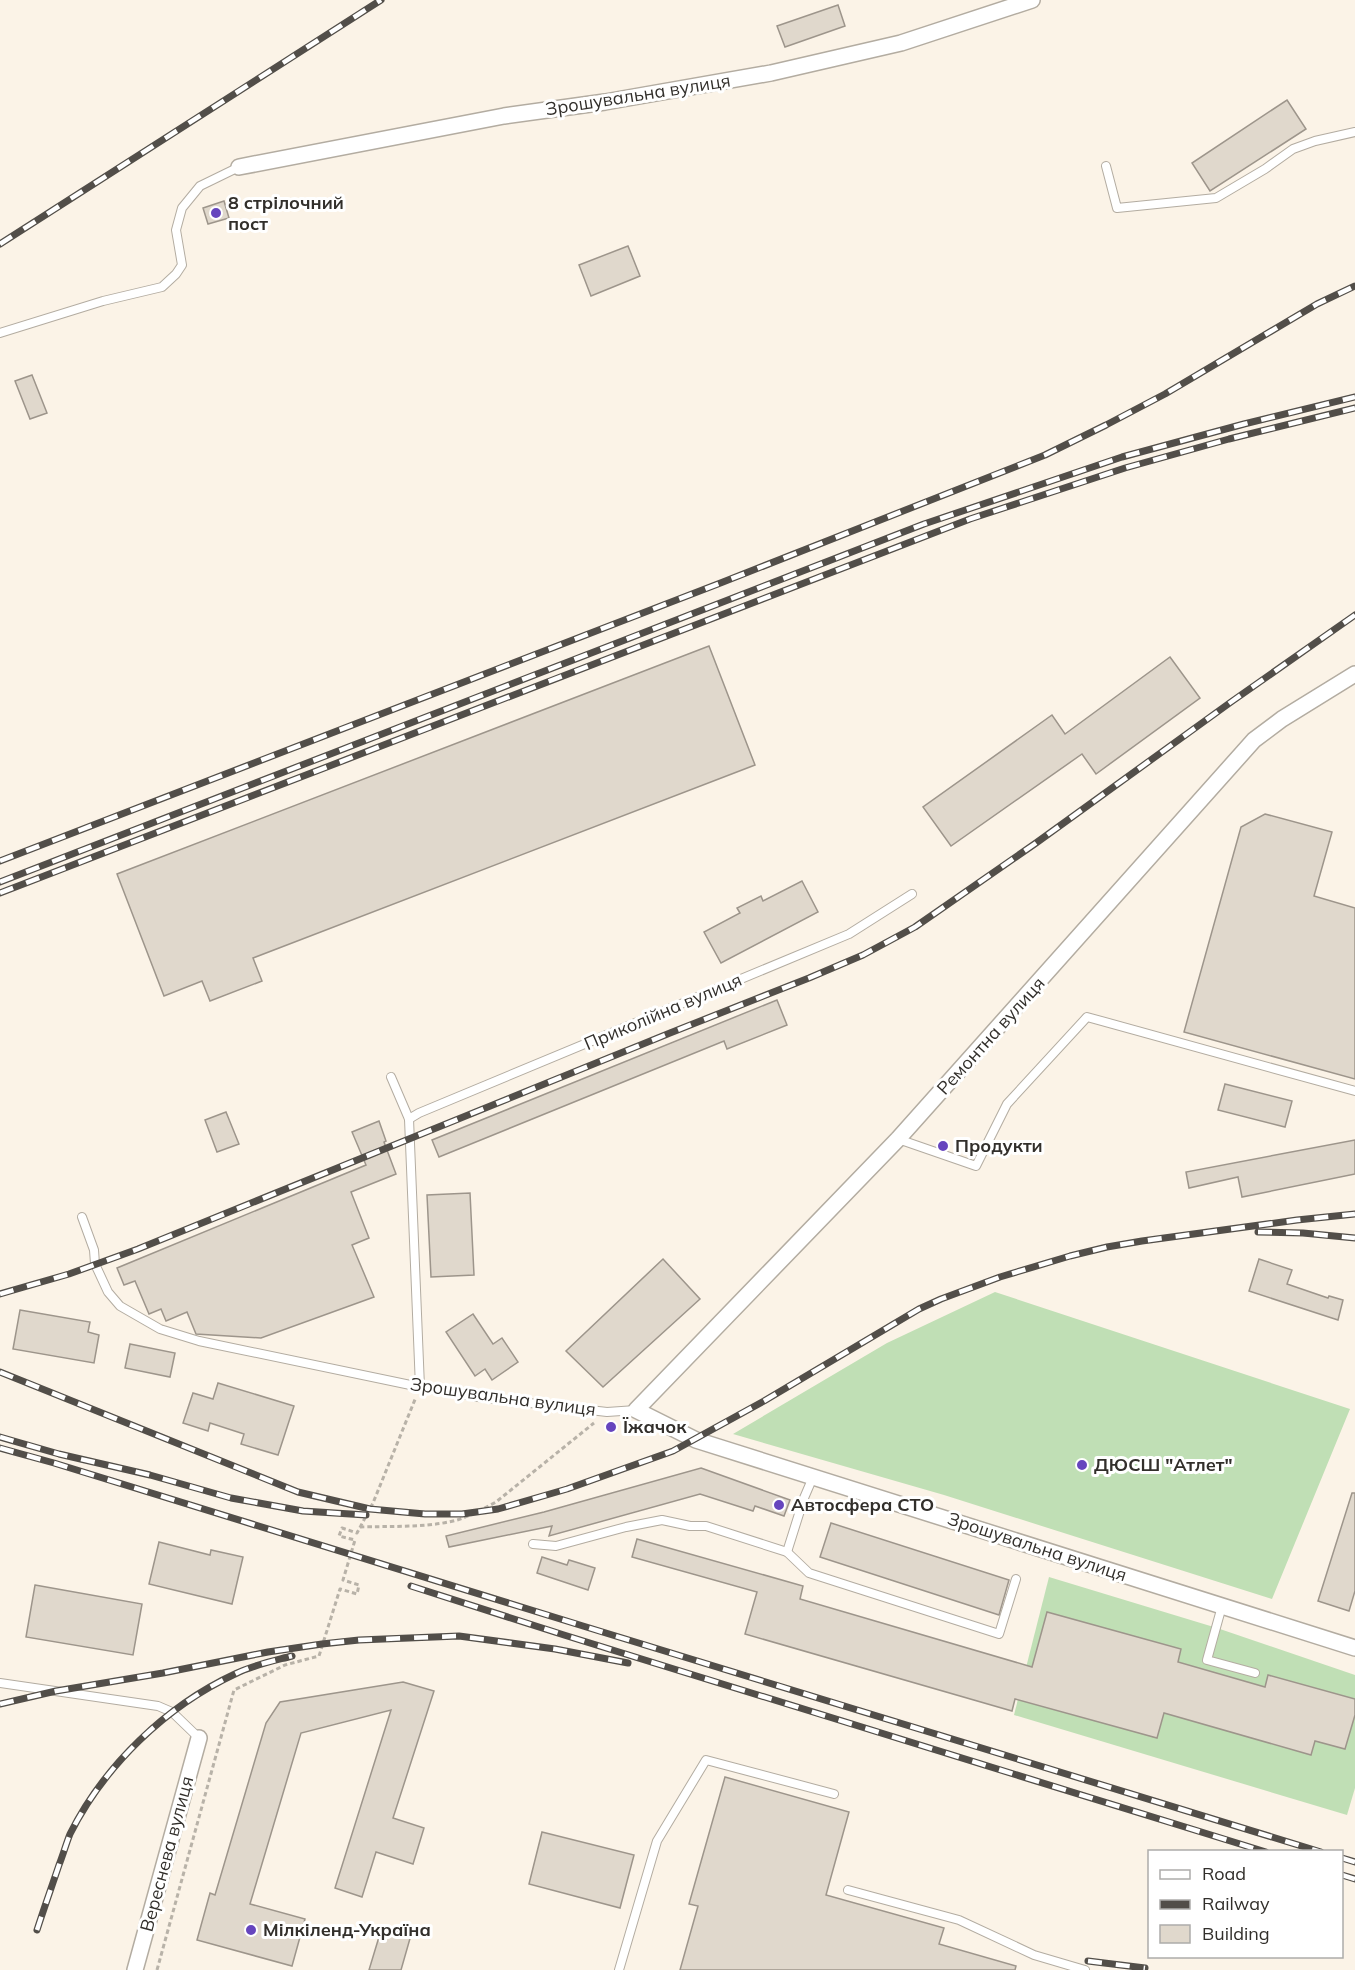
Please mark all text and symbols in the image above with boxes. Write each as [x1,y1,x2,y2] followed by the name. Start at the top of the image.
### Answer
[544,69,732,120] street label: Зрошувальна вулиця
[228,191,344,235] place label: 8 стрілочний пост
[209,206,223,220] marker: 8 стрілочний пост
[581,968,745,1055] street label: Приколійна вулиця
[932,972,1050,1099] street label: Ремонтна вулиця
[955,1134,1043,1157] place label: Продукти
[936,1139,950,1153] marker: Продукти
[409,1372,597,1421] street label: Зрошувальна вулиця
[622,1415,687,1438] place label: Їжачок
[604,1420,618,1434] marker: Їжачок
[1094,1453,1233,1476] place label: ДЮСШ "Атлет"
[1075,1458,1089,1472] marker: ДЮСШ "Атлет"
[791,1493,934,1516] place label: Автосфера СТО
[772,1498,786,1512] marker: Автосфера СТО
[945,1507,1130,1586] street label: Зрошувальна вулиця
[135,1774,198,1934] street label: Вереснева вулиця
[1148,1850,1343,1958] legend
[1202,1862,1246,1885] text: Road
[1202,1892,1270,1915] text: Railway
[263,1918,431,1941] place label: Мілкіленд-Україна
[1202,1922,1270,1945] text: Building
[244,1923,258,1937] marker: Мілкіленд-Україна

